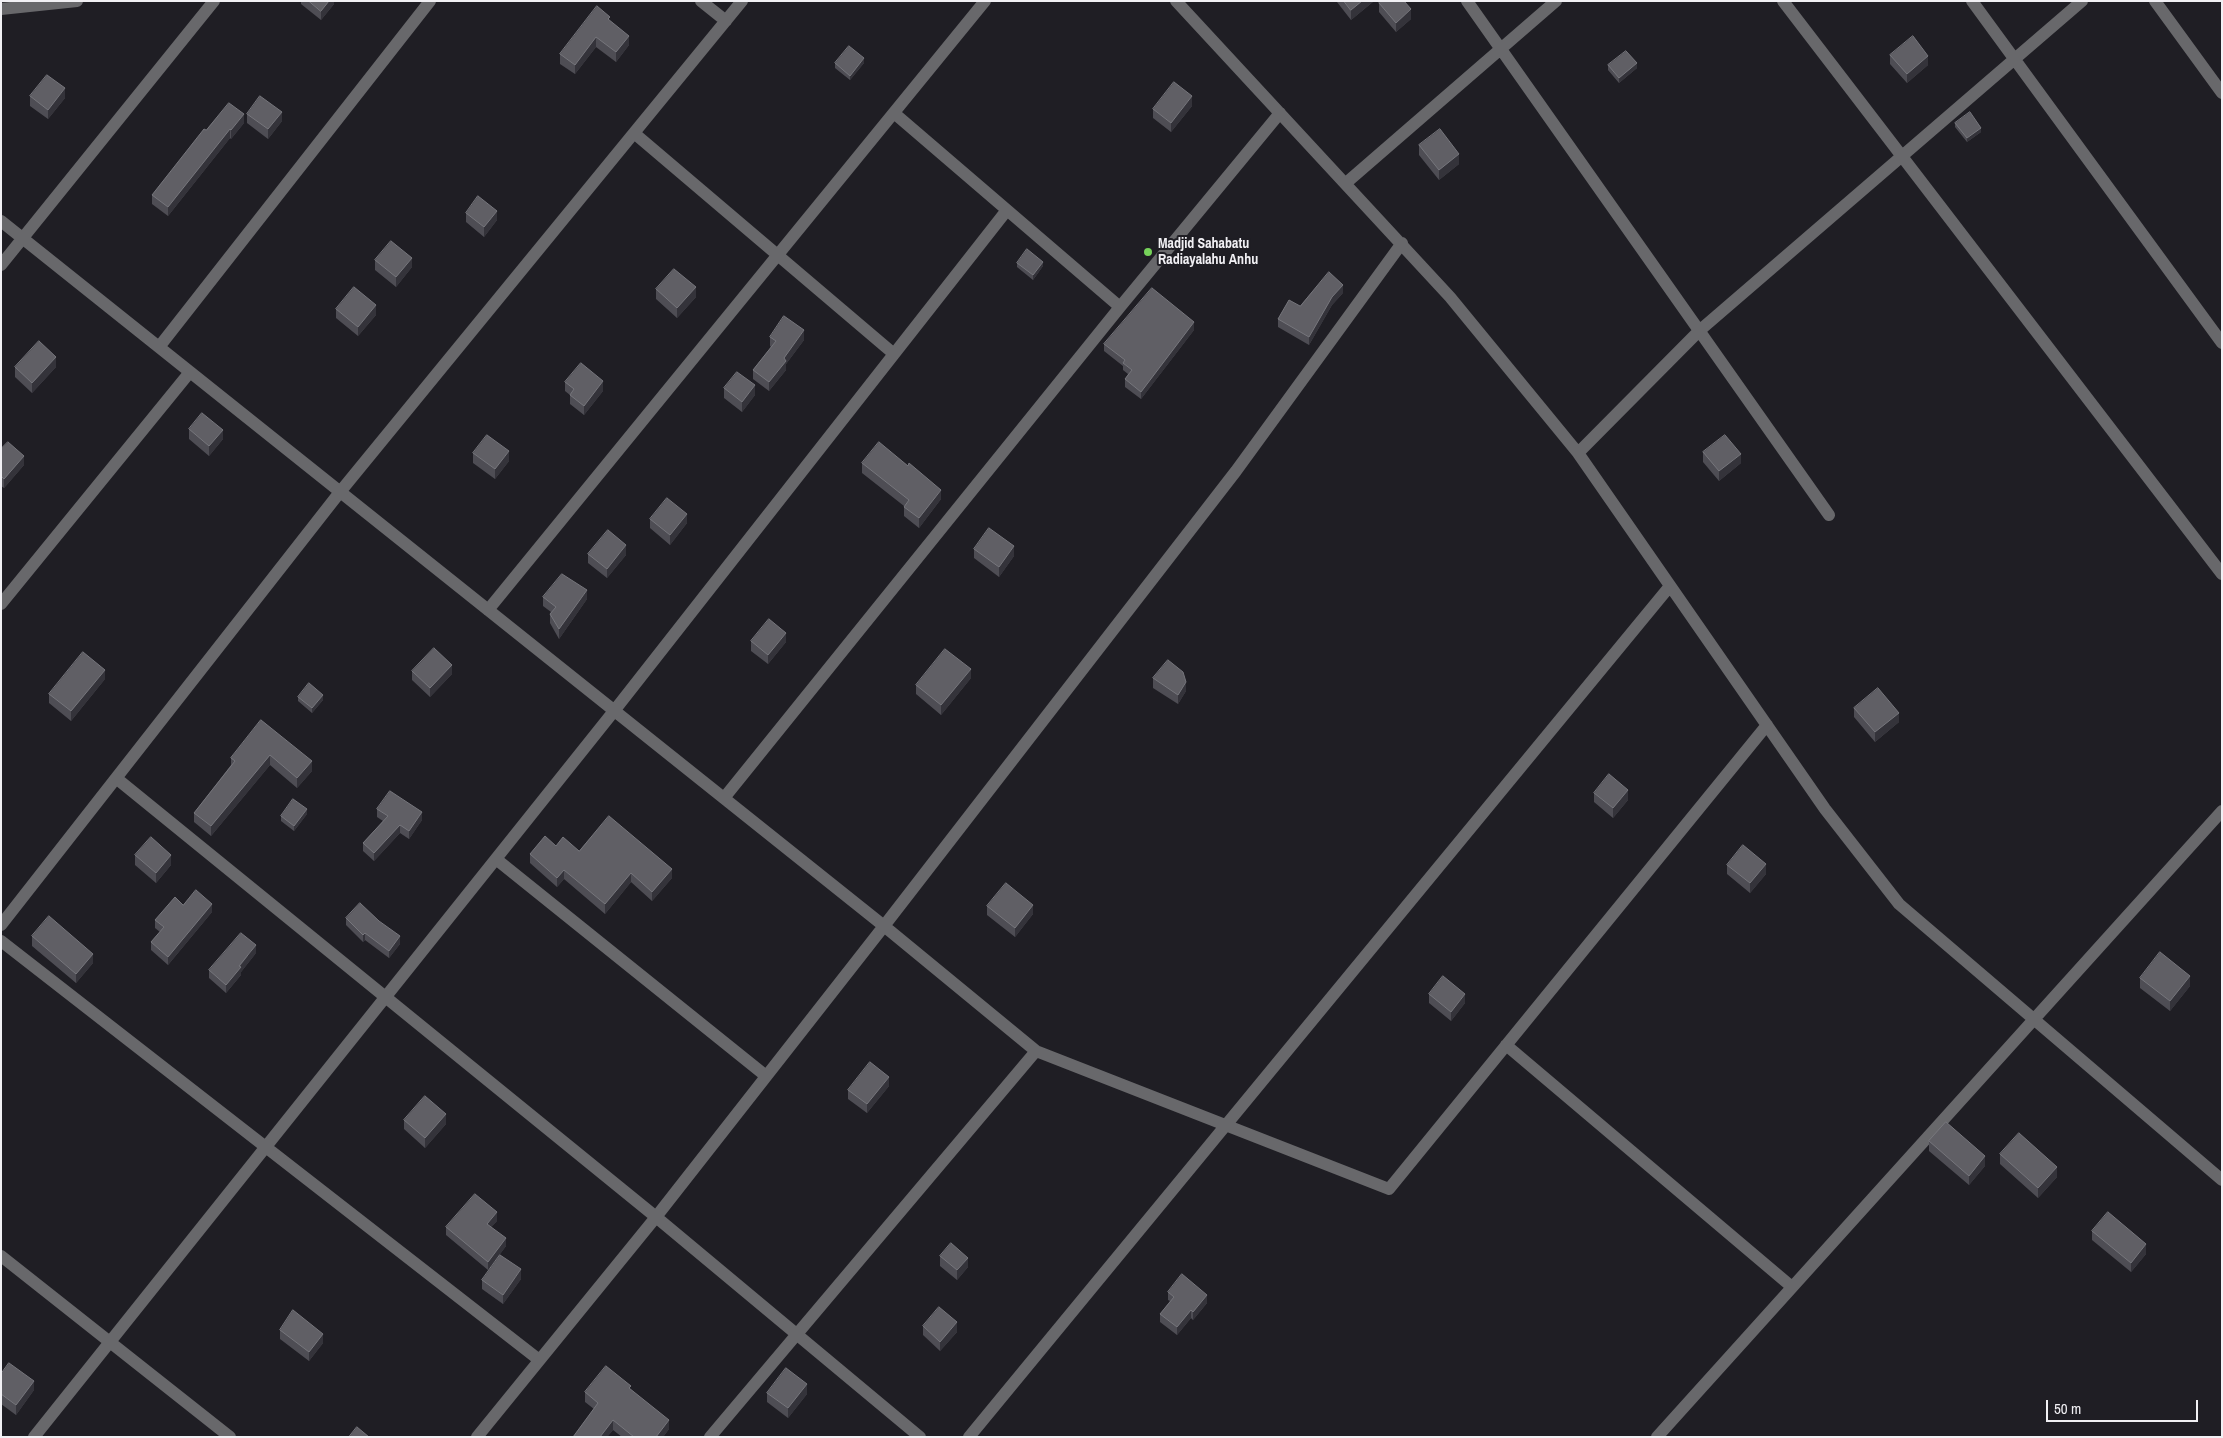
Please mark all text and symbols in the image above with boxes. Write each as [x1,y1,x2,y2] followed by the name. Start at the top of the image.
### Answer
[1158,236,1258,268] place label: Madjid Sahabatu Radiayalahu Anhu
[1142,246,1154,258] marker: Madjid Sahabatu Radiayalahu Anhu
[2048,1390,2200,1422] scale bar
[2054,1398,2081,1419] text: 50 m

